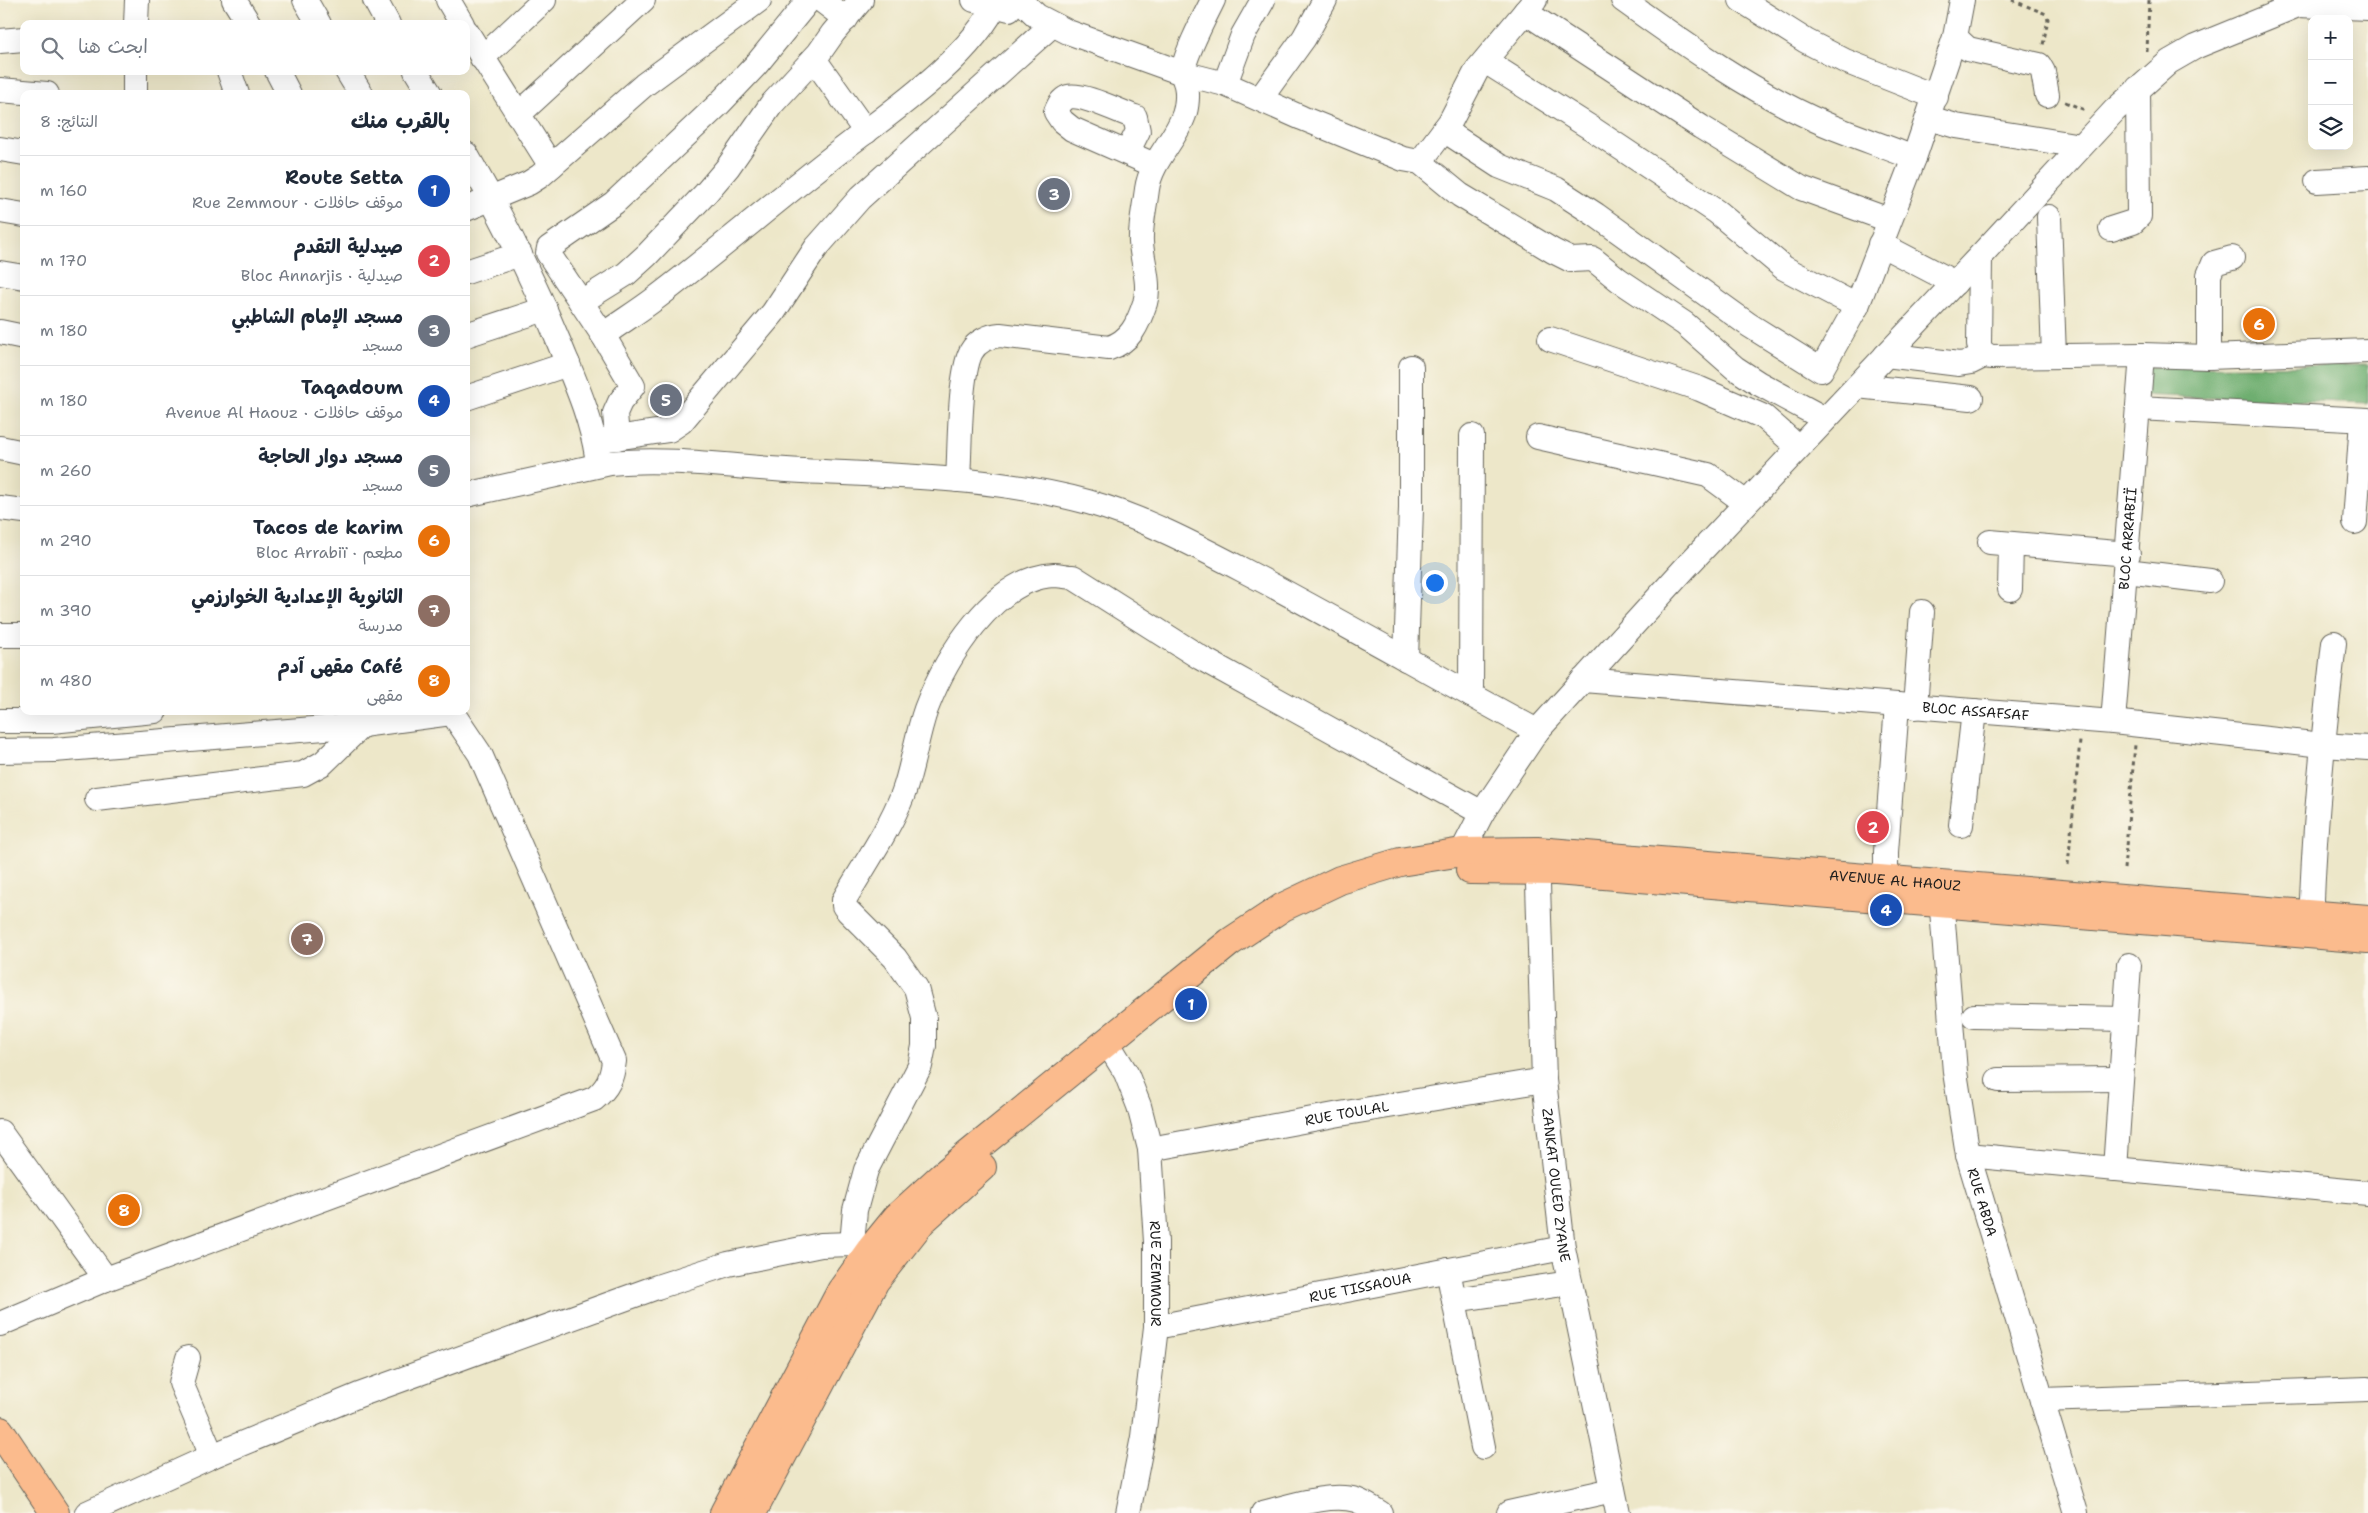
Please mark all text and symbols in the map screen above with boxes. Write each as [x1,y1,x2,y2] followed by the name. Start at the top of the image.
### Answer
[2308,15,2353,150] map controls
[2308,15,2353,60] button: +
[20,20,470,75] search box
[38,34,66,62] icon: search
[78,34,148,59] text: ابحث هنا
[2308,60,2353,105] button: −
[2308,105,2353,150] button: layers
[351,107,450,135] text: بالقرب منك
[40,111,98,132] text: النتائج: 8
[285,165,403,190] text: Route Setta
[1038,175,1070,213] pin: 3
[40,180,87,201] text: 160 m
[430,180,438,201] text: 1
[192,192,403,213] text: موقف حافلات · Rue Zemmour
[293,234,403,259] text: صيدلية التقدم
[40,250,87,271] text: 170 m
[428,250,440,271] text: 2
[241,265,403,286] text: صيدلية · Bloc Annarjis
[231,304,403,329] text: مسجد الإمام الشاطبي
[2243,305,2275,343] pin: 6
[40,320,88,341] text: 180 m
[428,320,440,341] text: 3
[362,335,403,356] text: مسجد
[301,375,403,400] text: Taqadoum
[650,381,682,419] pin: 5
[40,390,88,411] text: 180 m
[428,390,440,411] text: 4
[165,402,403,423] text: موقف حافلات · Avenue Al Haouz
[258,444,403,469] text: مسجد دوار الحاجة
[40,460,92,481] text: 260 m
[429,460,439,481] text: 5
[362,475,403,496] text: مسجد
[2114,486,2141,590] street label: BLOC ARRABIÏ
[253,515,403,540] text: Tacos de karim
[40,530,92,551] text: 290 m
[428,530,440,551] text: 6
[256,542,403,563] text: مطعم · Bloc Arrabiï
[1422,570,1448,596] your location
[191,584,403,609] text: الثانوية الإعدادية الخوارزمي
[40,600,92,621] text: 390 m
[428,600,440,621] text: 7
[358,615,403,636] text: مدرسة
[278,654,403,679] text: Café مقهى آدم
[40,670,92,691] text: 480 m
[428,670,440,691] text: 8
[366,685,403,706] text: مقهى
[1922,698,2030,724] street label: BLOC ASSAFSAF
[1857,808,1889,846] pin: 2
[1829,866,1962,895] street label: AVENUE AL HAOUZ
[1870,891,1902,929] pin: 4
[291,920,323,958] pin: 7
[1175,985,1207,1023] pin: 1
[1303,1097,1390,1129] street label: RUE TOULAL
[1538,1107,1575,1264] street label: ZANKAT OULED ZYANE
[1963,1166,2001,1239] street label: RUE ABDA
[108,1191,140,1229] pin: 8
[1146,1220,1165,1327] street label: RUE ZEMMOUR
[1308,1269,1413,1306] street label: RUE TISSAOUA

